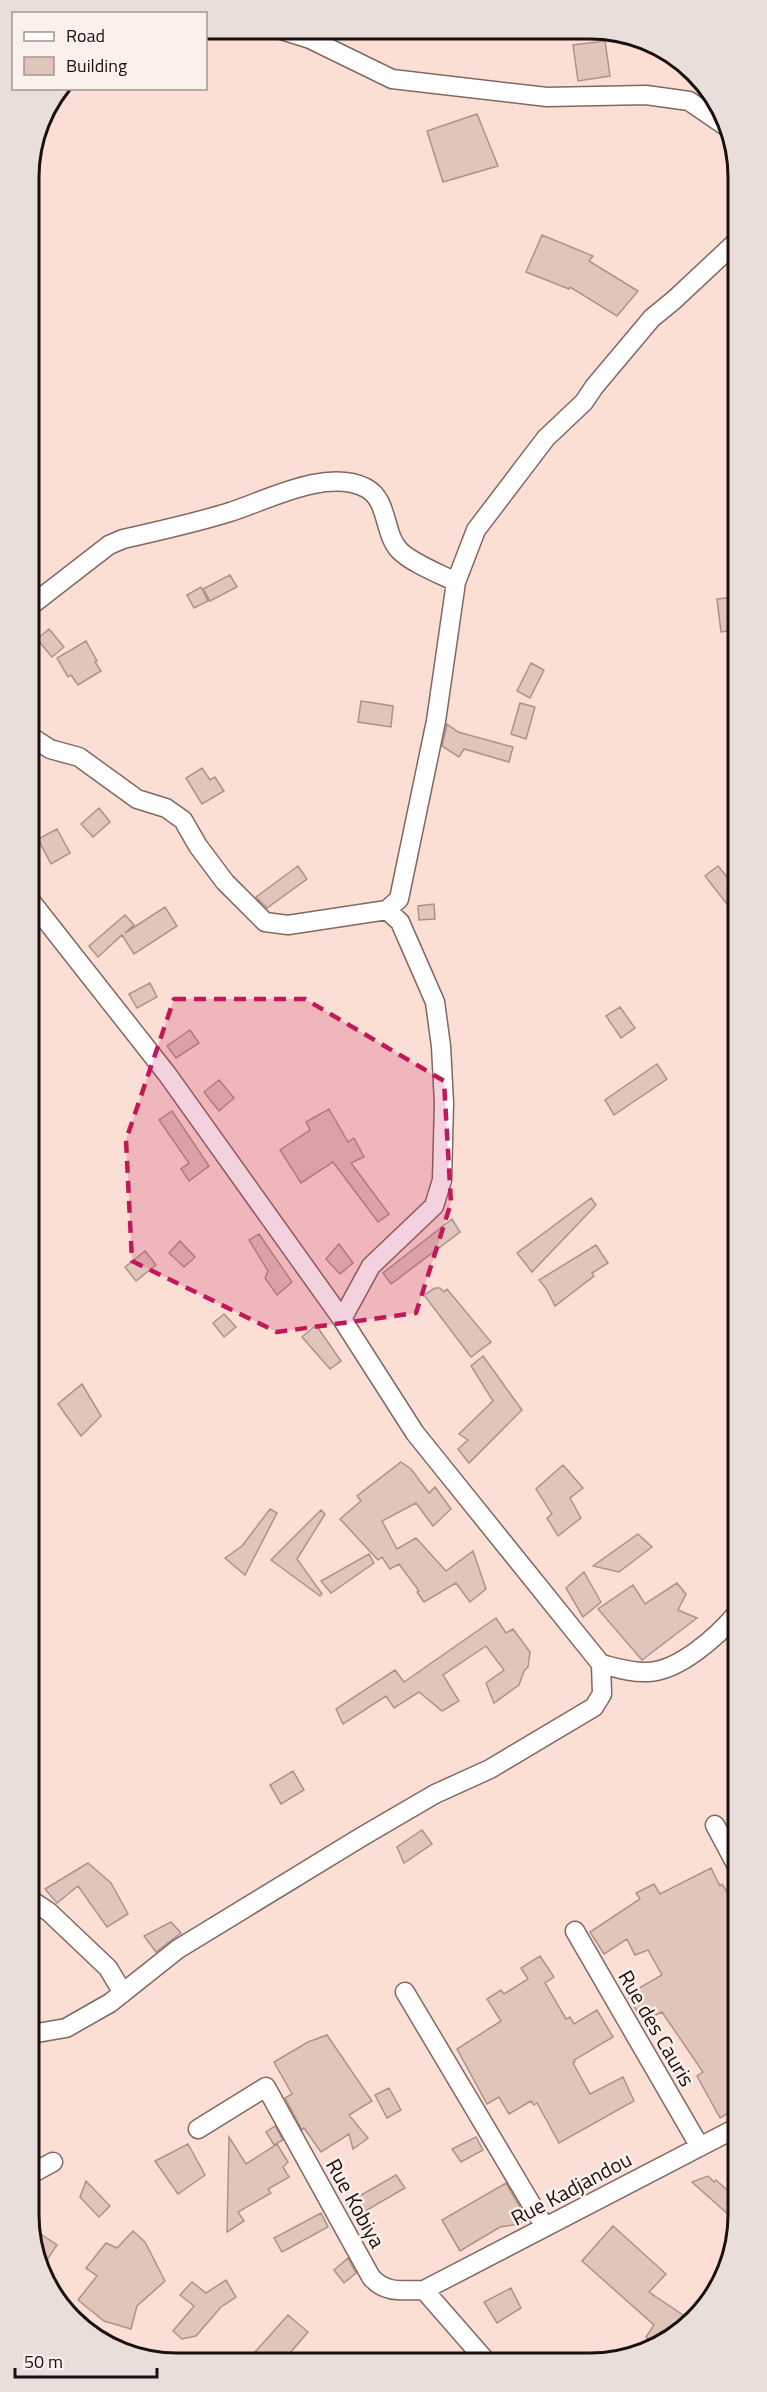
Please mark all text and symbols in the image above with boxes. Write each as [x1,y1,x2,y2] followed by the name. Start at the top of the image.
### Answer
[12,12,207,90] legend
[66,22,105,49] text: Road
[66,52,127,79] text: Building
[611,1964,703,2092] street label: Rue des Cauris
[505,2143,637,2233] street label: Rue Kadjandou
[318,2152,394,2254] street label: Rue Kobiya
[15,2341,158,2379] scale bar
[24,2348,63,2375] text: 50 m

